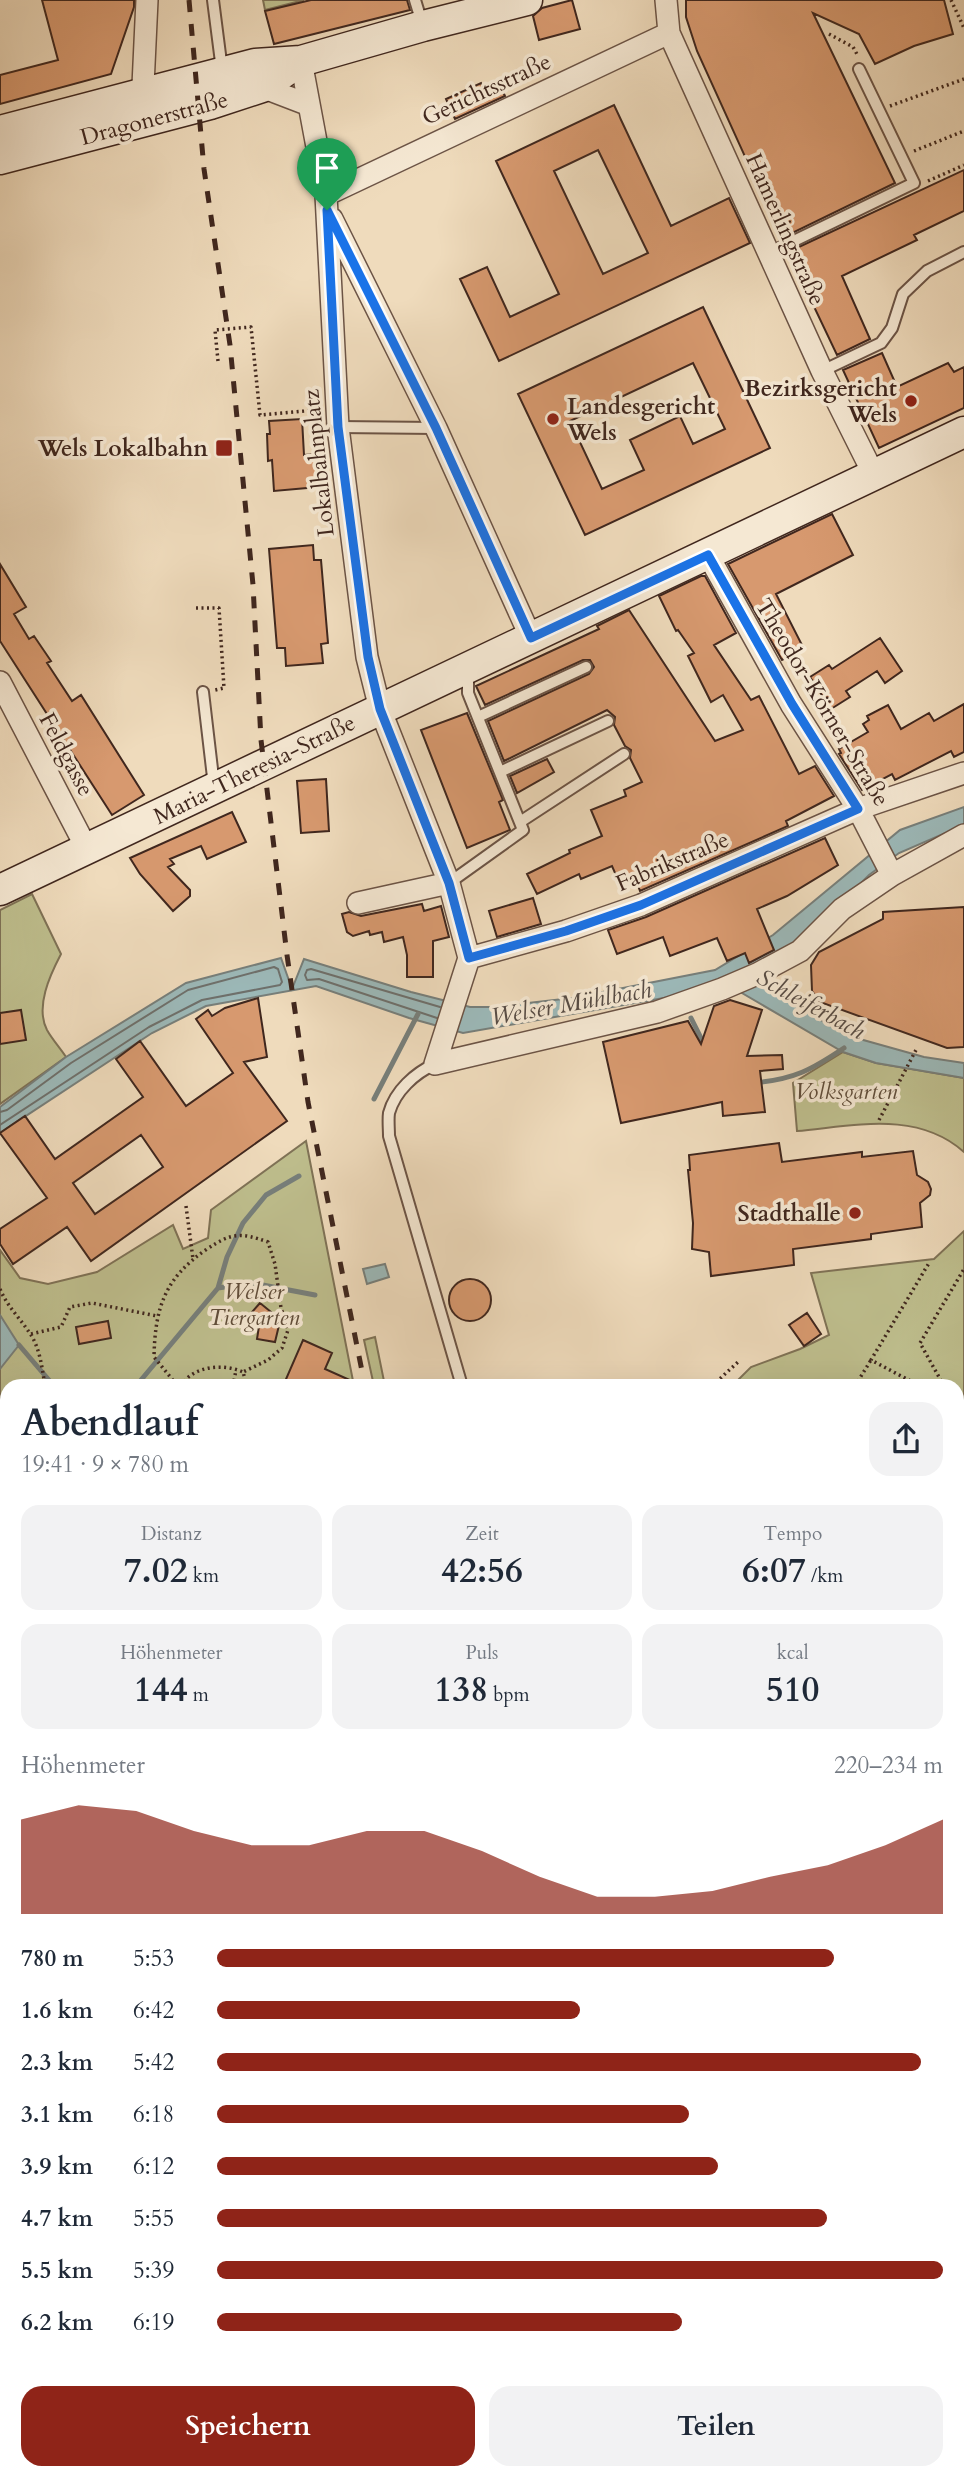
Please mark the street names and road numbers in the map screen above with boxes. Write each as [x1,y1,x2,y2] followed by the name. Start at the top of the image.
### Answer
[417,46,556,133] street label: Gerichtsstraße
[77,84,231,153] street label: Dragonerstraße
[738,148,833,310] street label: Hamerlingstraße
[295,388,342,538] street label: Lokalbahnplatz
[748,593,897,812] street label: Theodor-Körner-Straße
[32,707,101,801] street label: Feldgasse
[148,707,360,832] street label: Maria-Theresia-Straße
[611,824,733,899] street label: Fabrikstraße

